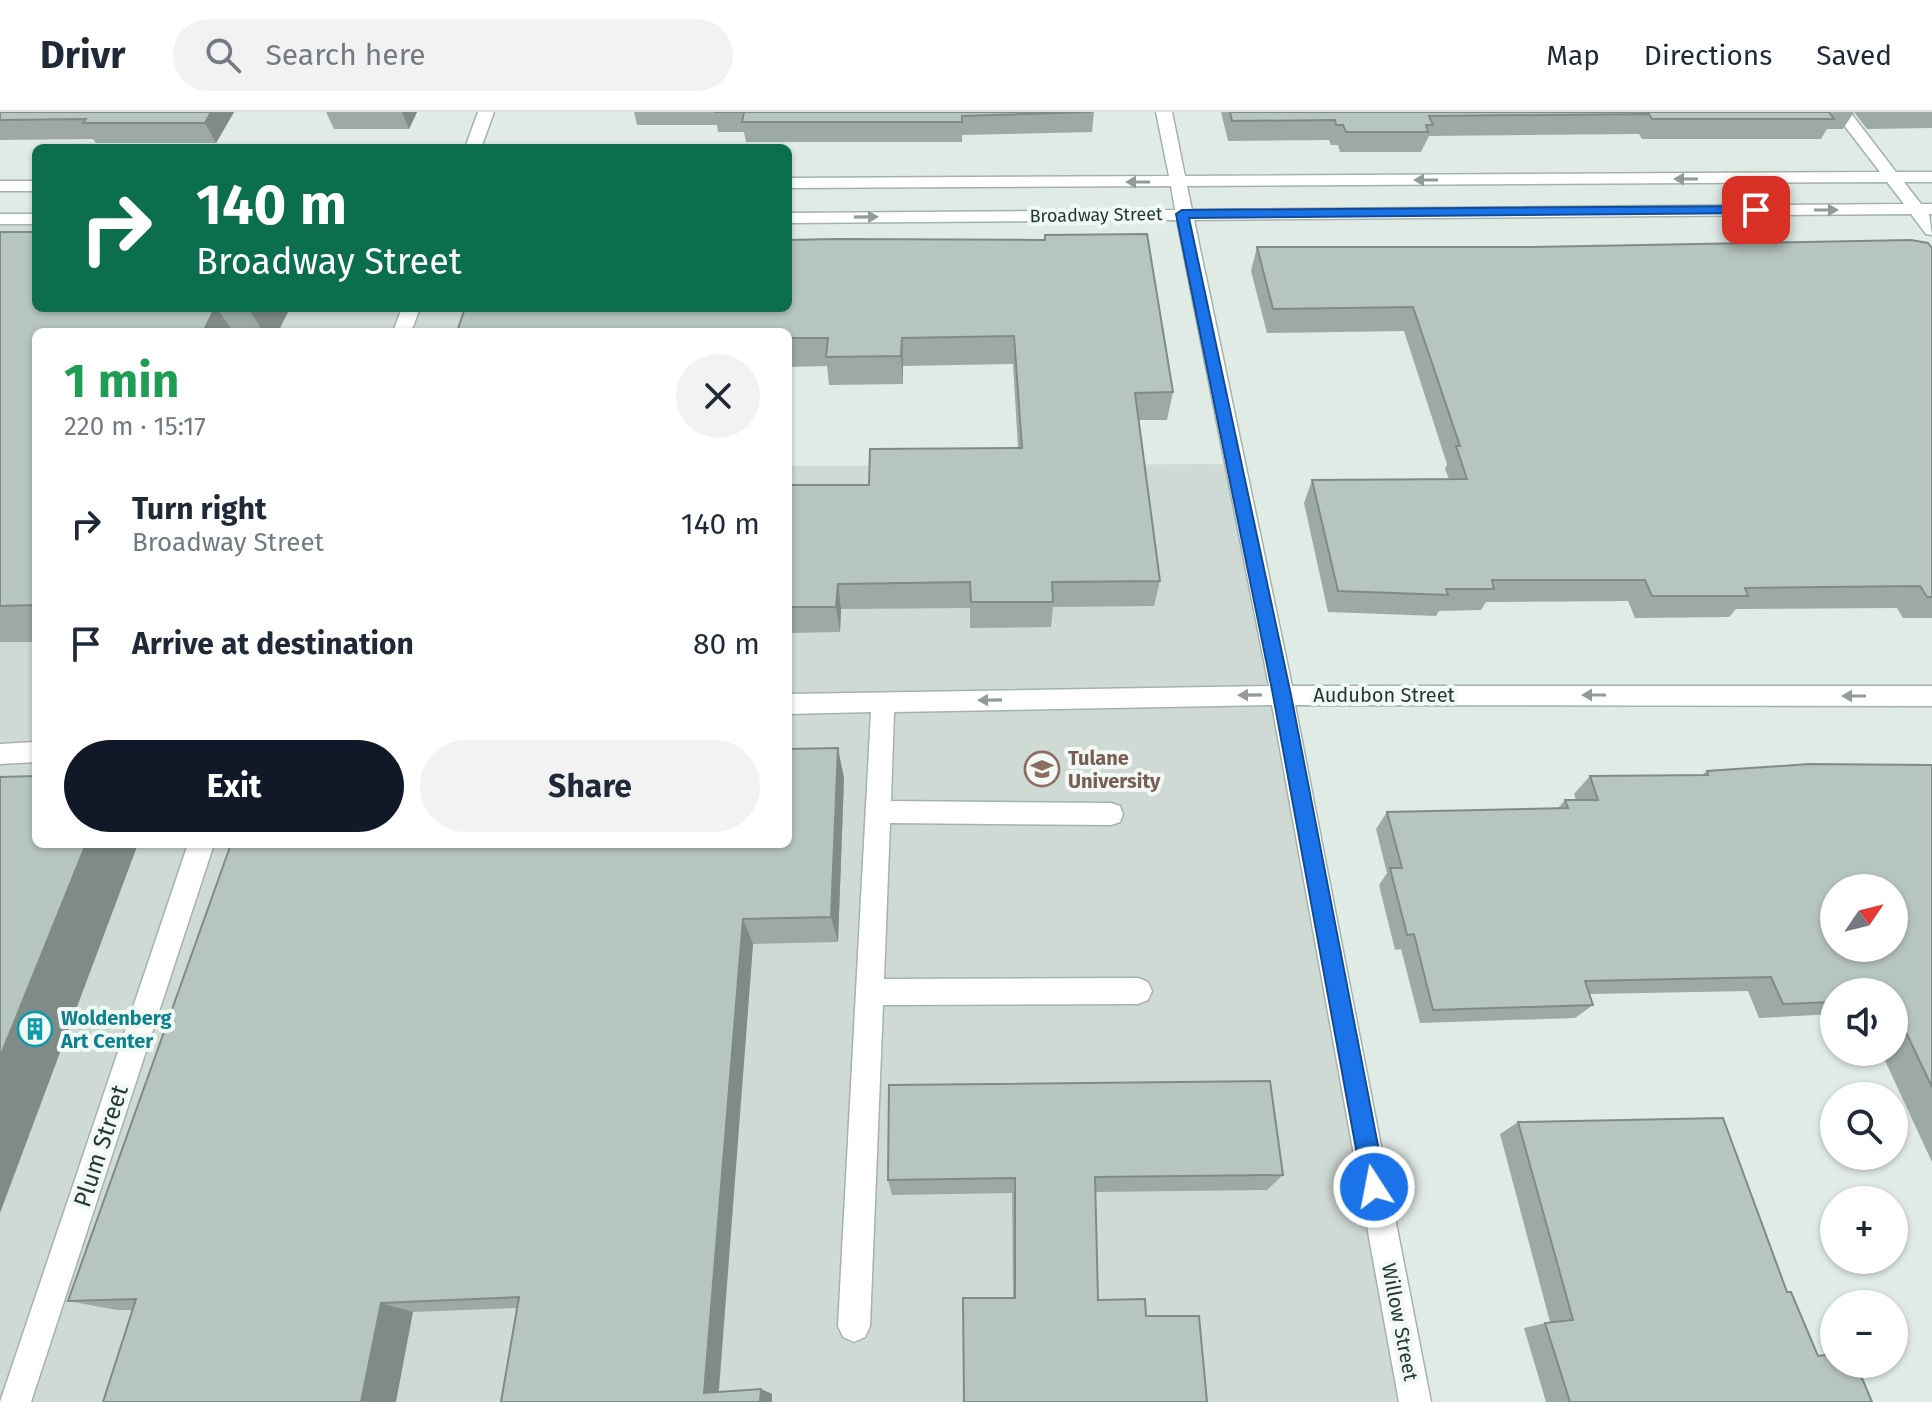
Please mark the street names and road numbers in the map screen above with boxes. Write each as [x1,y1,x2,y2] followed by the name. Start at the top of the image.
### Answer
[1029,203,1163,227] street label: Broadway Street
[1313,683,1456,707] street label: Audubon Street
[68,1081,134,1211] street label: Plum Street
[1377,1261,1423,1384] street label: Willow Street

